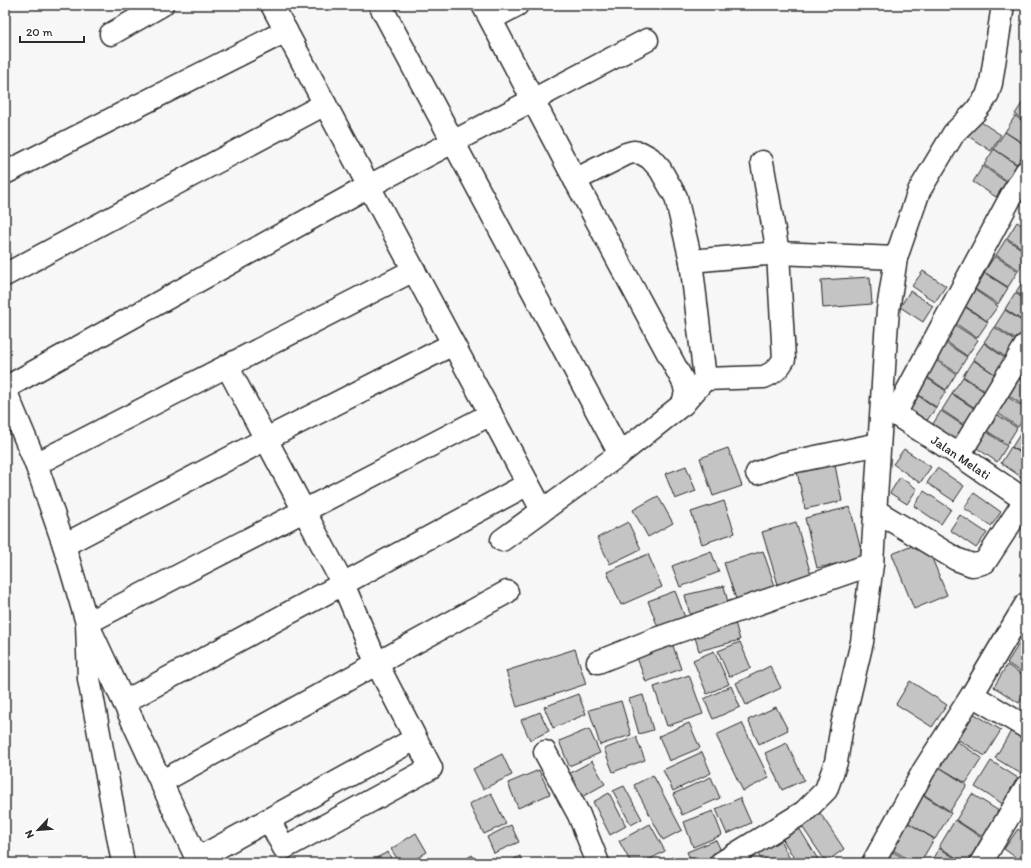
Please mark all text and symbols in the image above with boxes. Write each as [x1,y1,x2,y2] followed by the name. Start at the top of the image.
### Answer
[20,18,84,44] scale bar
[26,25,53,39] text: 20 m
[928,432,993,483] street label: Jalan Melati
[18,810,58,850] north arrow
[22,828,37,840] text: N

